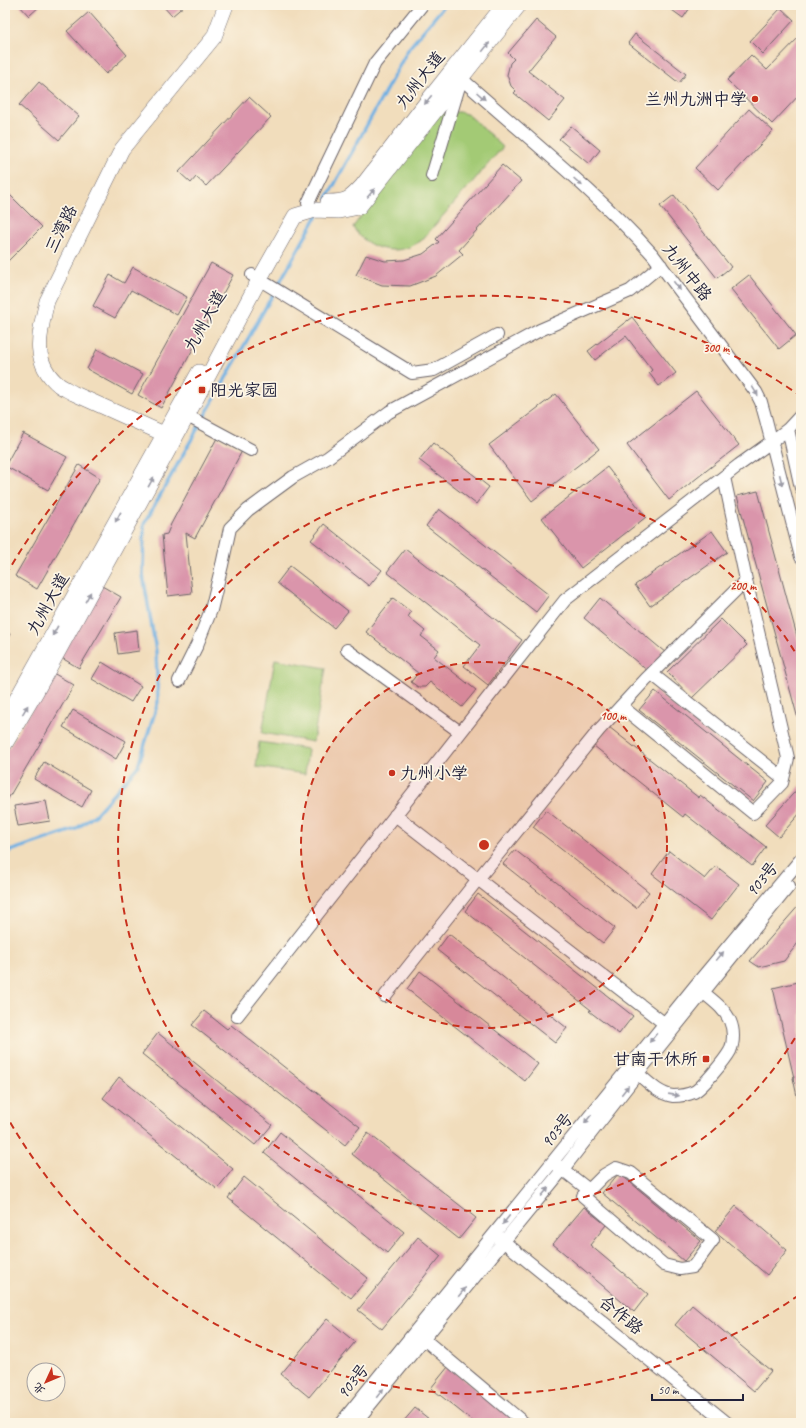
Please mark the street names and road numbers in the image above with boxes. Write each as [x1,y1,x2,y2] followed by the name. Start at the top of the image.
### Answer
[391,47,449,113] street label: 九州大道
[40,201,82,257] street label: 三湾路
[658,239,716,305] street label: 九州中路
[179,286,231,356] street label: 九州大道
[22,569,74,639] street label: 九州大道
[741,857,783,901] street label: 903号
[536,1108,578,1152] street label: 903号
[595,1291,647,1339] street label: 合作路
[332,1359,374,1403] street label: 903号

